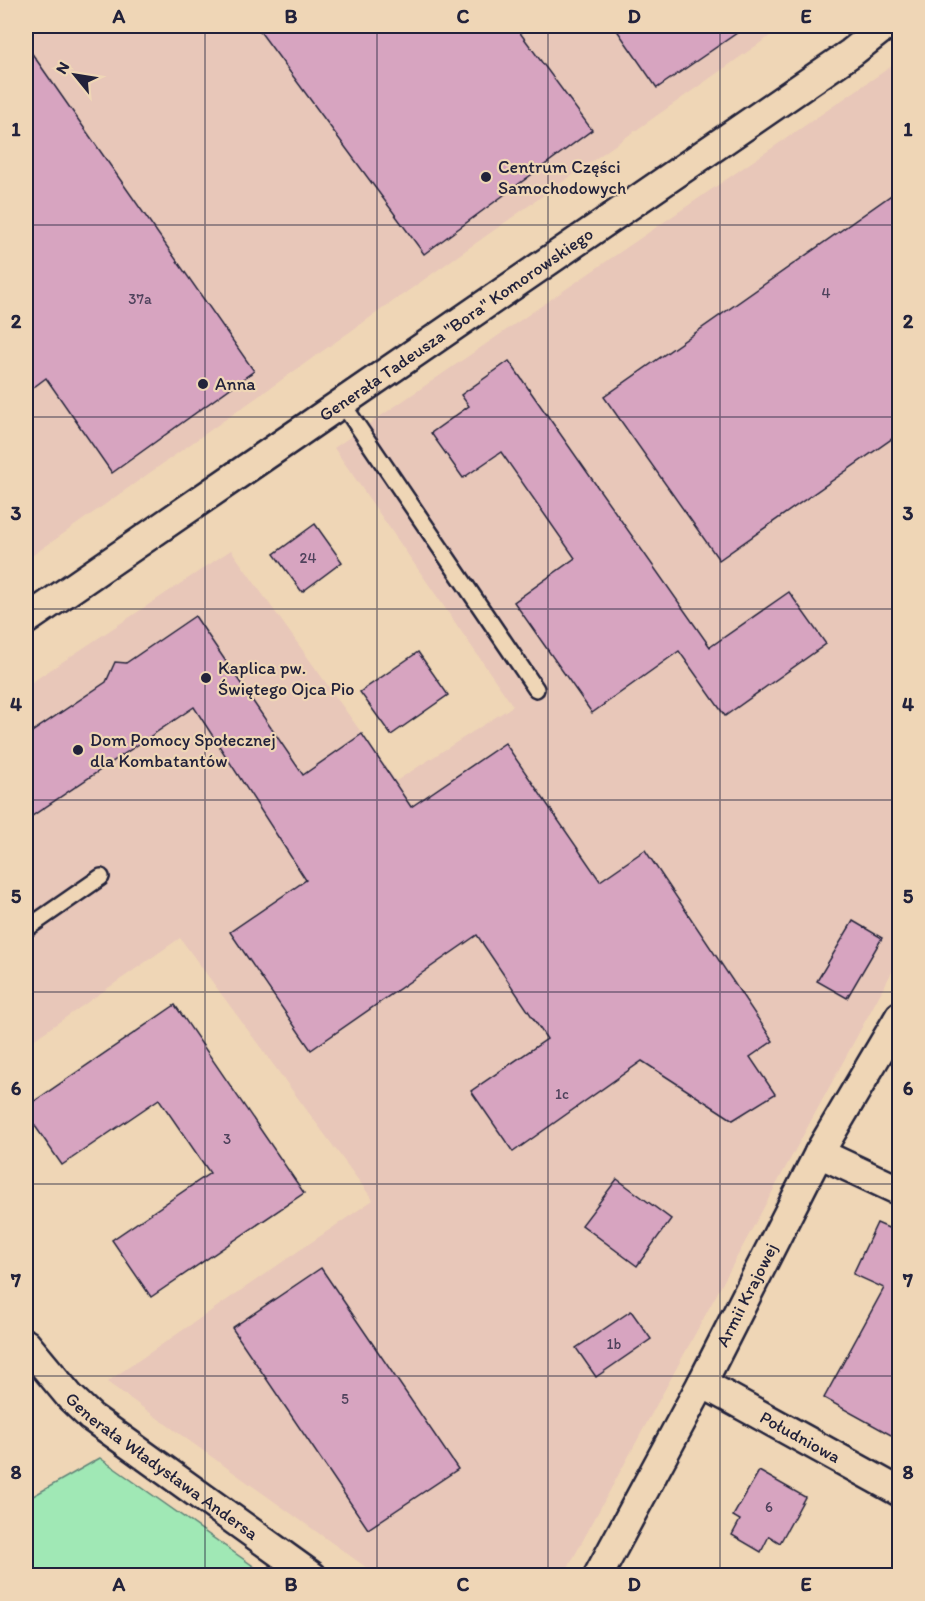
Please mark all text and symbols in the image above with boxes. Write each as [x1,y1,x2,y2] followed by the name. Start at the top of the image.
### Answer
[112,4,126,28] text: A
[285,4,298,28] text: B
[457,4,470,28] text: C
[627,4,641,28] text: D
[800,4,812,28] text: E
[45,45,105,105] north arrow
[52,58,73,77] text: N
[11,117,21,141] text: 1
[903,117,913,141] text: 1
[498,156,626,199] place label: Centrum Części Samochodowych
[479,170,493,184] marker: Centrum Części Samochodowych
[315,222,597,426] street label: Generała Tadeusza "Bora" Komorowskiego
[821,284,831,302] house number: 4
[128,290,152,308] house number: 37a
[11,309,22,333] text: 2
[903,309,914,333] text: 2
[215,373,256,395] place label: Anna
[196,377,210,391] marker: Anna
[11,501,22,525] text: 3
[903,501,914,525] text: 3
[300,549,316,567] house number: 24
[218,657,354,700] place label: Kaplica pw. Świętego Ojca Pio
[199,671,213,685] marker: Kaplica pw. Świętego Ojca Pio
[10,692,22,716] text: 4
[902,692,914,716] text: 4
[90,729,276,772] place label: Dom Pomocy Społecznej dla Kombatantów
[71,743,85,757] marker: Dom Pomocy Społecznej dla Kombatantów
[11,884,22,908] text: 5
[903,884,914,908] text: 5
[11,1076,22,1100] text: 6
[903,1076,914,1100] text: 6
[555,1085,569,1103] house number: 1c
[223,1130,231,1148] house number: 3
[711,1239,782,1351] street label: Armii Krajowej
[10,1268,21,1292] text: 7
[902,1268,913,1292] text: 7
[607,1335,622,1353] house number: 1b
[61,1388,263,1545] street label: Generała Władysława Andersa
[341,1390,349,1408] house number: 5
[756,1406,844,1468] street label: Południowa
[11,1460,22,1484] text: 8
[903,1460,914,1484] text: 8
[765,1498,773,1516] house number: 6
[112,1572,126,1596] text: A
[285,1572,298,1596] text: B
[457,1572,470,1596] text: C
[627,1572,641,1596] text: D
[800,1572,812,1596] text: E

